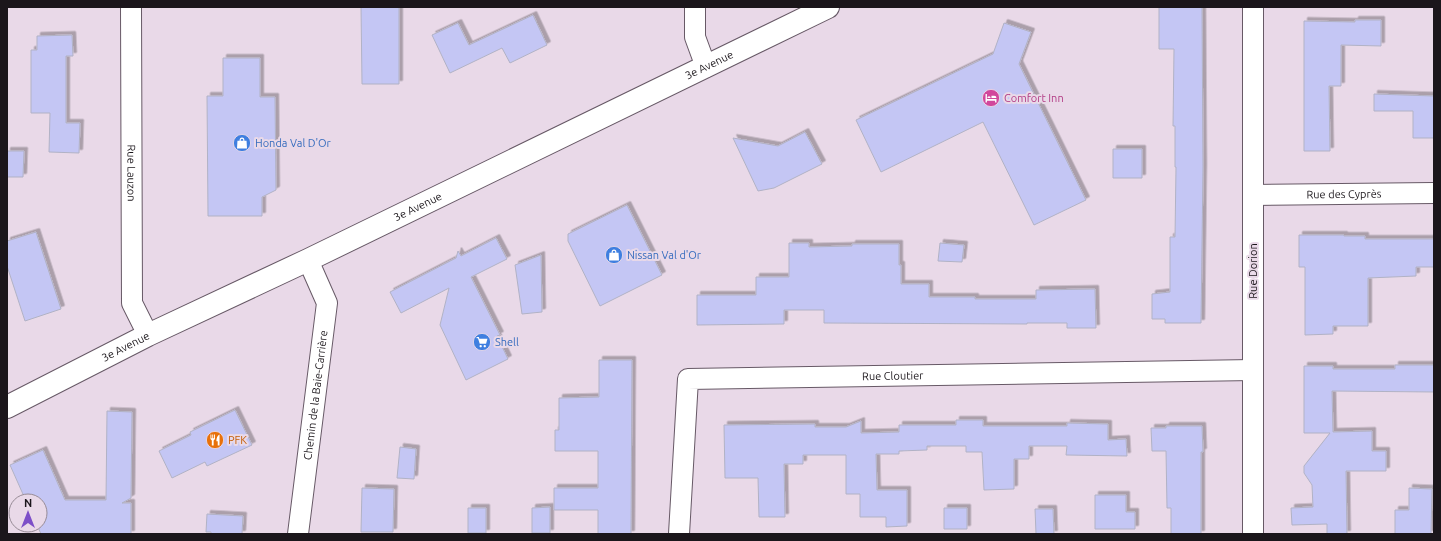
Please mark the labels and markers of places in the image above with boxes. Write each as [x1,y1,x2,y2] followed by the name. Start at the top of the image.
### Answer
[981,88,1001,108] hotel icon: Comfort Inn
[1004,92,1064,104] place label: Comfort Inn
[232,133,252,153] shop icon: Honda Val D'Or
[255,137,332,149] place label: Honda Val D'Or
[604,245,624,265] shop icon: Nissan Val d'Or
[627,249,702,261] place label: Nissan Val d'Or
[472,332,492,352] supermarket icon: Shell
[495,336,519,348] place label: Shell
[205,430,225,450] restaurant icon: PFK
[228,434,247,446] place label: PFK

